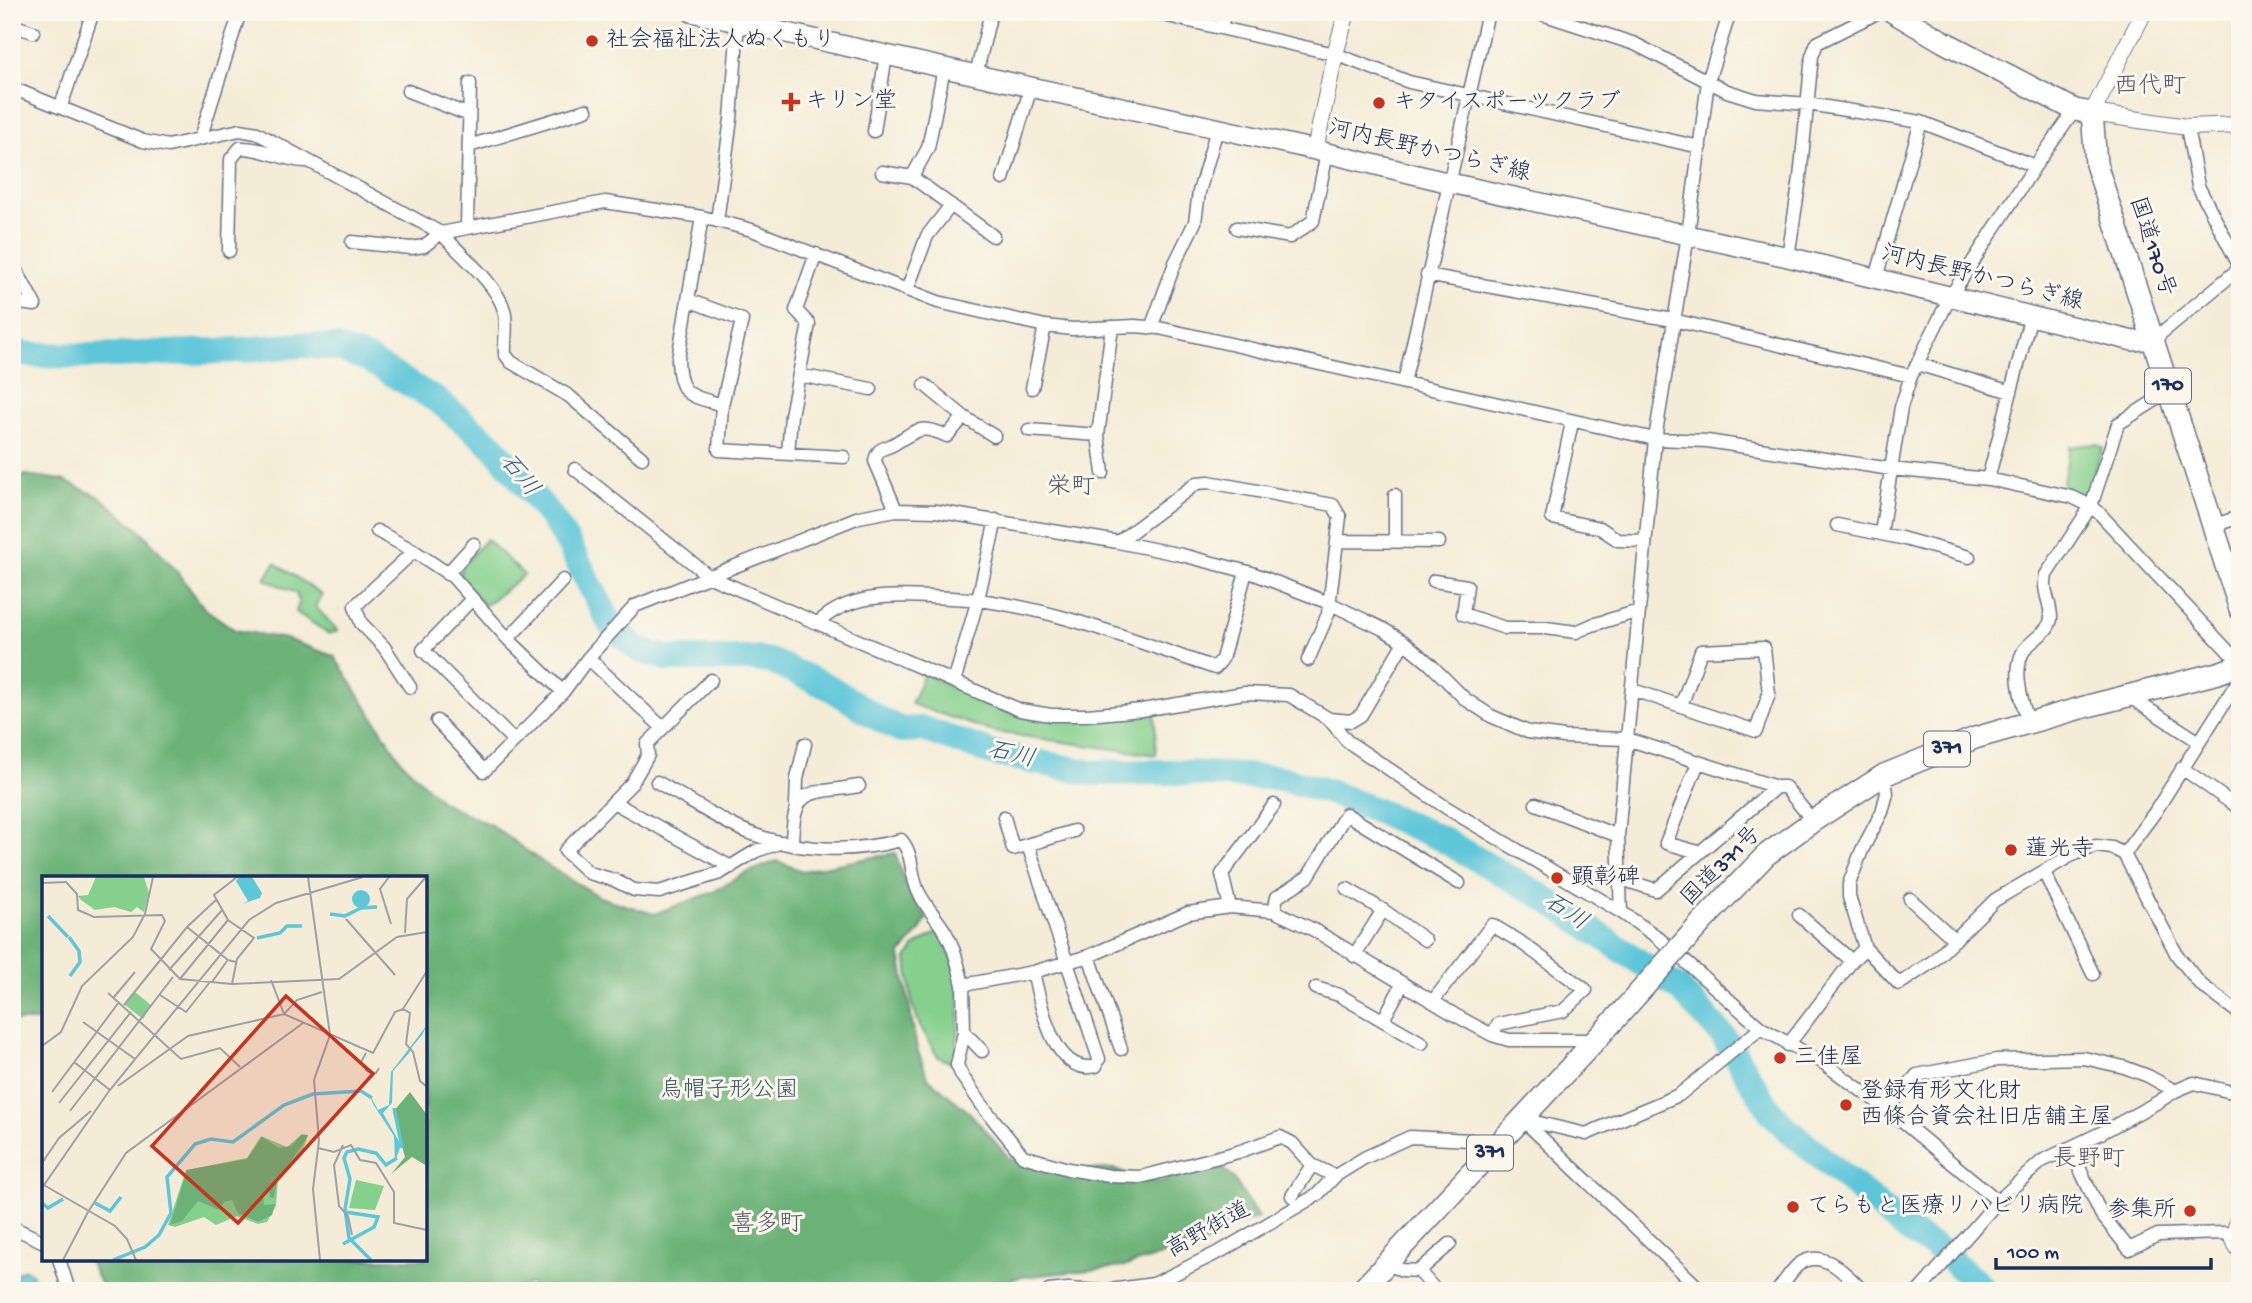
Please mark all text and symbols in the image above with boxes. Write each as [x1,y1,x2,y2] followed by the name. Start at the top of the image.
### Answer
[606,26,836,55] place label: 社会福祉法人ぬくもり
[584,33,600,49] marker: 社会福祉法人ぬくもり
[2114,73,2186,102] district label: 西代町
[805,88,897,116] place label: キリン堂
[1393,89,1621,117] place label: キタイスポーツクラブ
[783,94,799,110] marker: キリン堂
[1371,95,1387,111] marker: キタイスポーツクラブ
[1325,115,1533,188] street label: 河内長野かつらぎ線
[2122,193,2181,300] street label: 国道170号
[1878,240,2086,317] street label: 河内長野かつらぎ線
[2145,368,2191,404] road number: 170
[492,448,544,504] water label: 石川
[1047,474,1095,503] district label: 栄町
[1924,732,1970,766] road number: 371
[984,736,1038,776] water label: 石川
[1676,821,1768,913] street label: 国道371号
[2025,836,2094,864] place label: 蓮光寺
[2003,842,2019,858] marker: 蓮光寺
[1571,864,1640,892] place label: 顕彰碑
[1549,870,1565,886] marker: 顕彰碑
[42,876,427,1261] inset map
[1537,888,1593,938] water label: 石川
[1794,1045,1863,1072] place label: 三佳屋
[1772,1050,1788,1066] marker: 三佳屋
[660,1077,798,1105] park label: 烏帽子形公園
[1860,1078,2113,1132] place label: 登録有形文化財 西條合資会社旧店舗主屋
[1838,1097,1854,1113] marker: 登録有形文化財 西條合資会社旧店舗主屋
[1467,1136,1513,1170] road number: 371
[2053,1146,2125,1175] district label: 長野町
[1807,1193,2083,1221] place label: てらもと医療リハビリ病院
[1162,1196,1256,1265] street label: 高野街道
[2107,1197,2176,1225] place label: 参集所
[1785,1199,1801,1215] marker: てらもと医療リハビリ病院
[2182,1203,2198,1219] marker: 参集所
[731,1210,803,1240] district label: 喜多町
[1996,1226,2212,1270] scale bar
[2006,1242,2059,1267] text: 100 m

